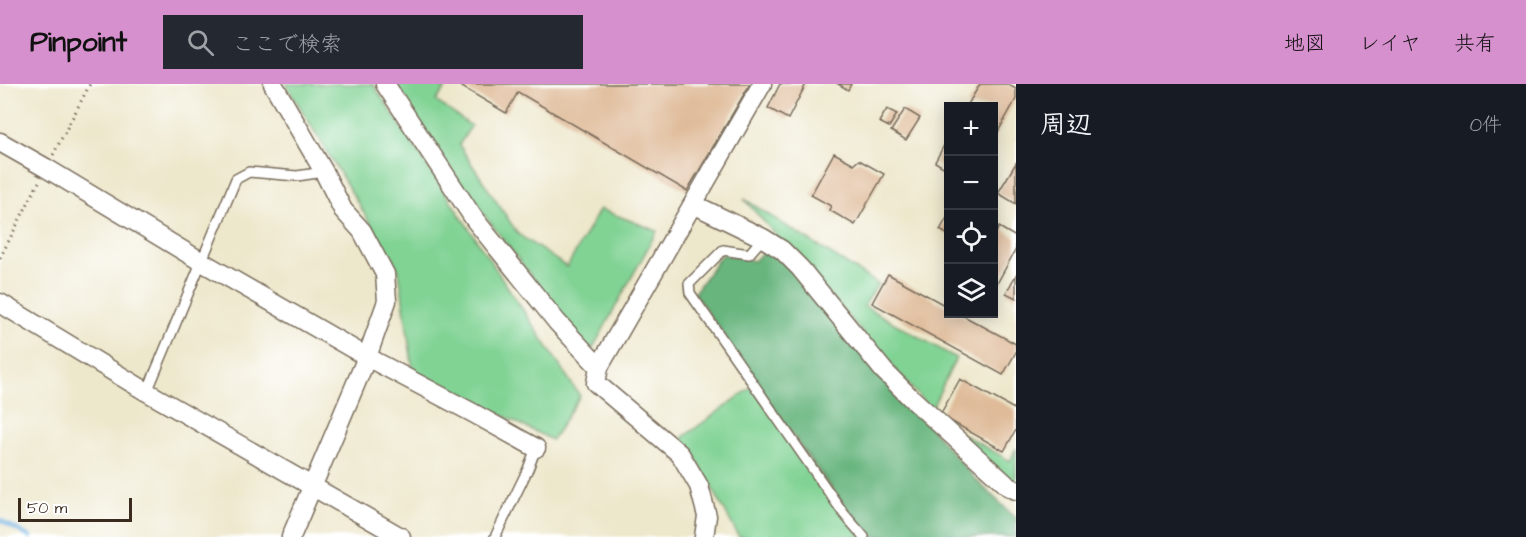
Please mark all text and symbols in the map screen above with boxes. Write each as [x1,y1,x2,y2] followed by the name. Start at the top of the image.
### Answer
[163,15,583,69] search box
[30,23,127,62] text: Pinpoint
[184,26,217,59] icon: search
[232,29,342,60] text: ここで検索
[1284,29,1326,58] text: 地図
[1359,29,1421,58] text: レイヤ
[1454,29,1496,58] text: 共有
[944,102,998,318] map controls
[944,102,998,156] button: +
[1040,107,1092,143] text: 周辺
[1469,111,1502,139] text: 0件
[944,156,998,210] button: −
[944,210,998,264] button: locate
[944,264,998,318] button: layers
[18,495,132,522] scale bar
[27,497,67,519] text: 50 m

